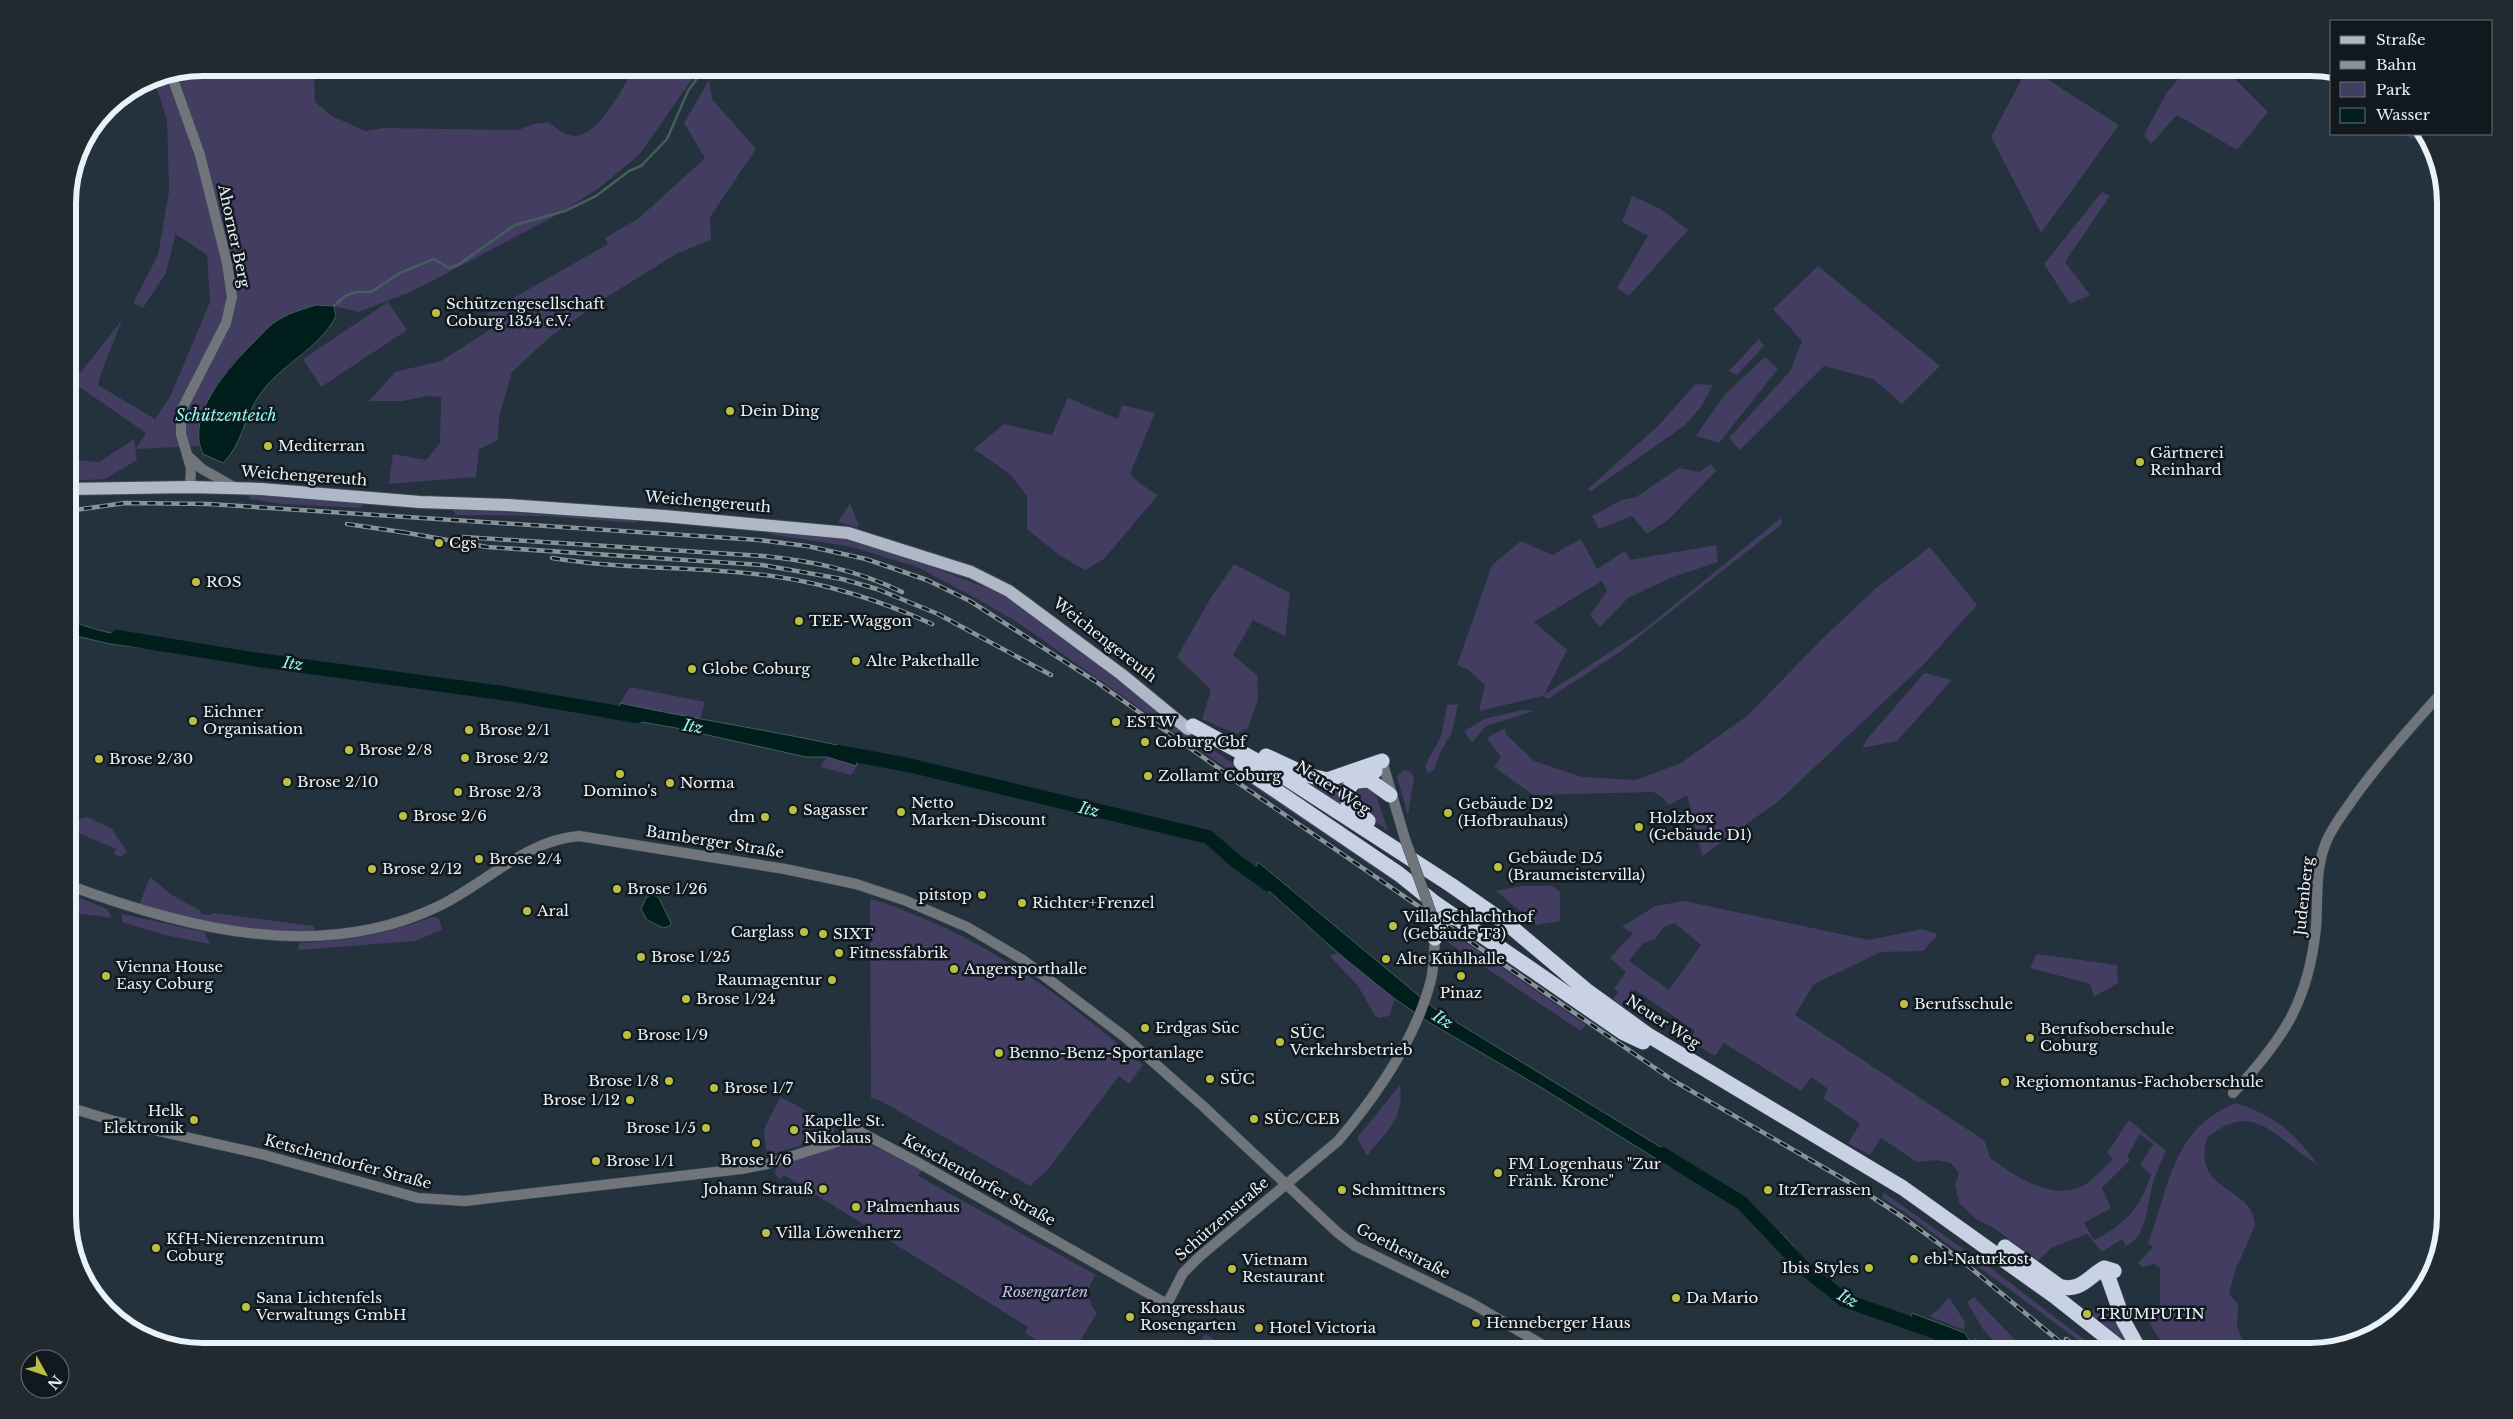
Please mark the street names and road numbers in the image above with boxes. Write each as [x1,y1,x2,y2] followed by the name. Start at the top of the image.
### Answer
[214,182,255,290] street label: Ahorner Berg
[239,462,368,489] street label: Weichengereuth
[643,486,772,516] street label: Weichengereuth
[1049,593,1161,686] street label: Weichengereuth
[1293,757,1375,819] street label: Neuer Weg
[645,821,786,862] street label: Bamberger Straße
[2290,855,2317,938] street label: Judenberg
[1623,991,1705,1053] street label: Neuer Weg
[263,1130,434,1193] street label: Ketschendorfer Straße
[899,1130,1059,1230] street label: Ketschendorfer Straße
[1171,1173,1272,1264] street label: Schützenstraße
[1353,1219,1453,1282] street label: Goethestraße

